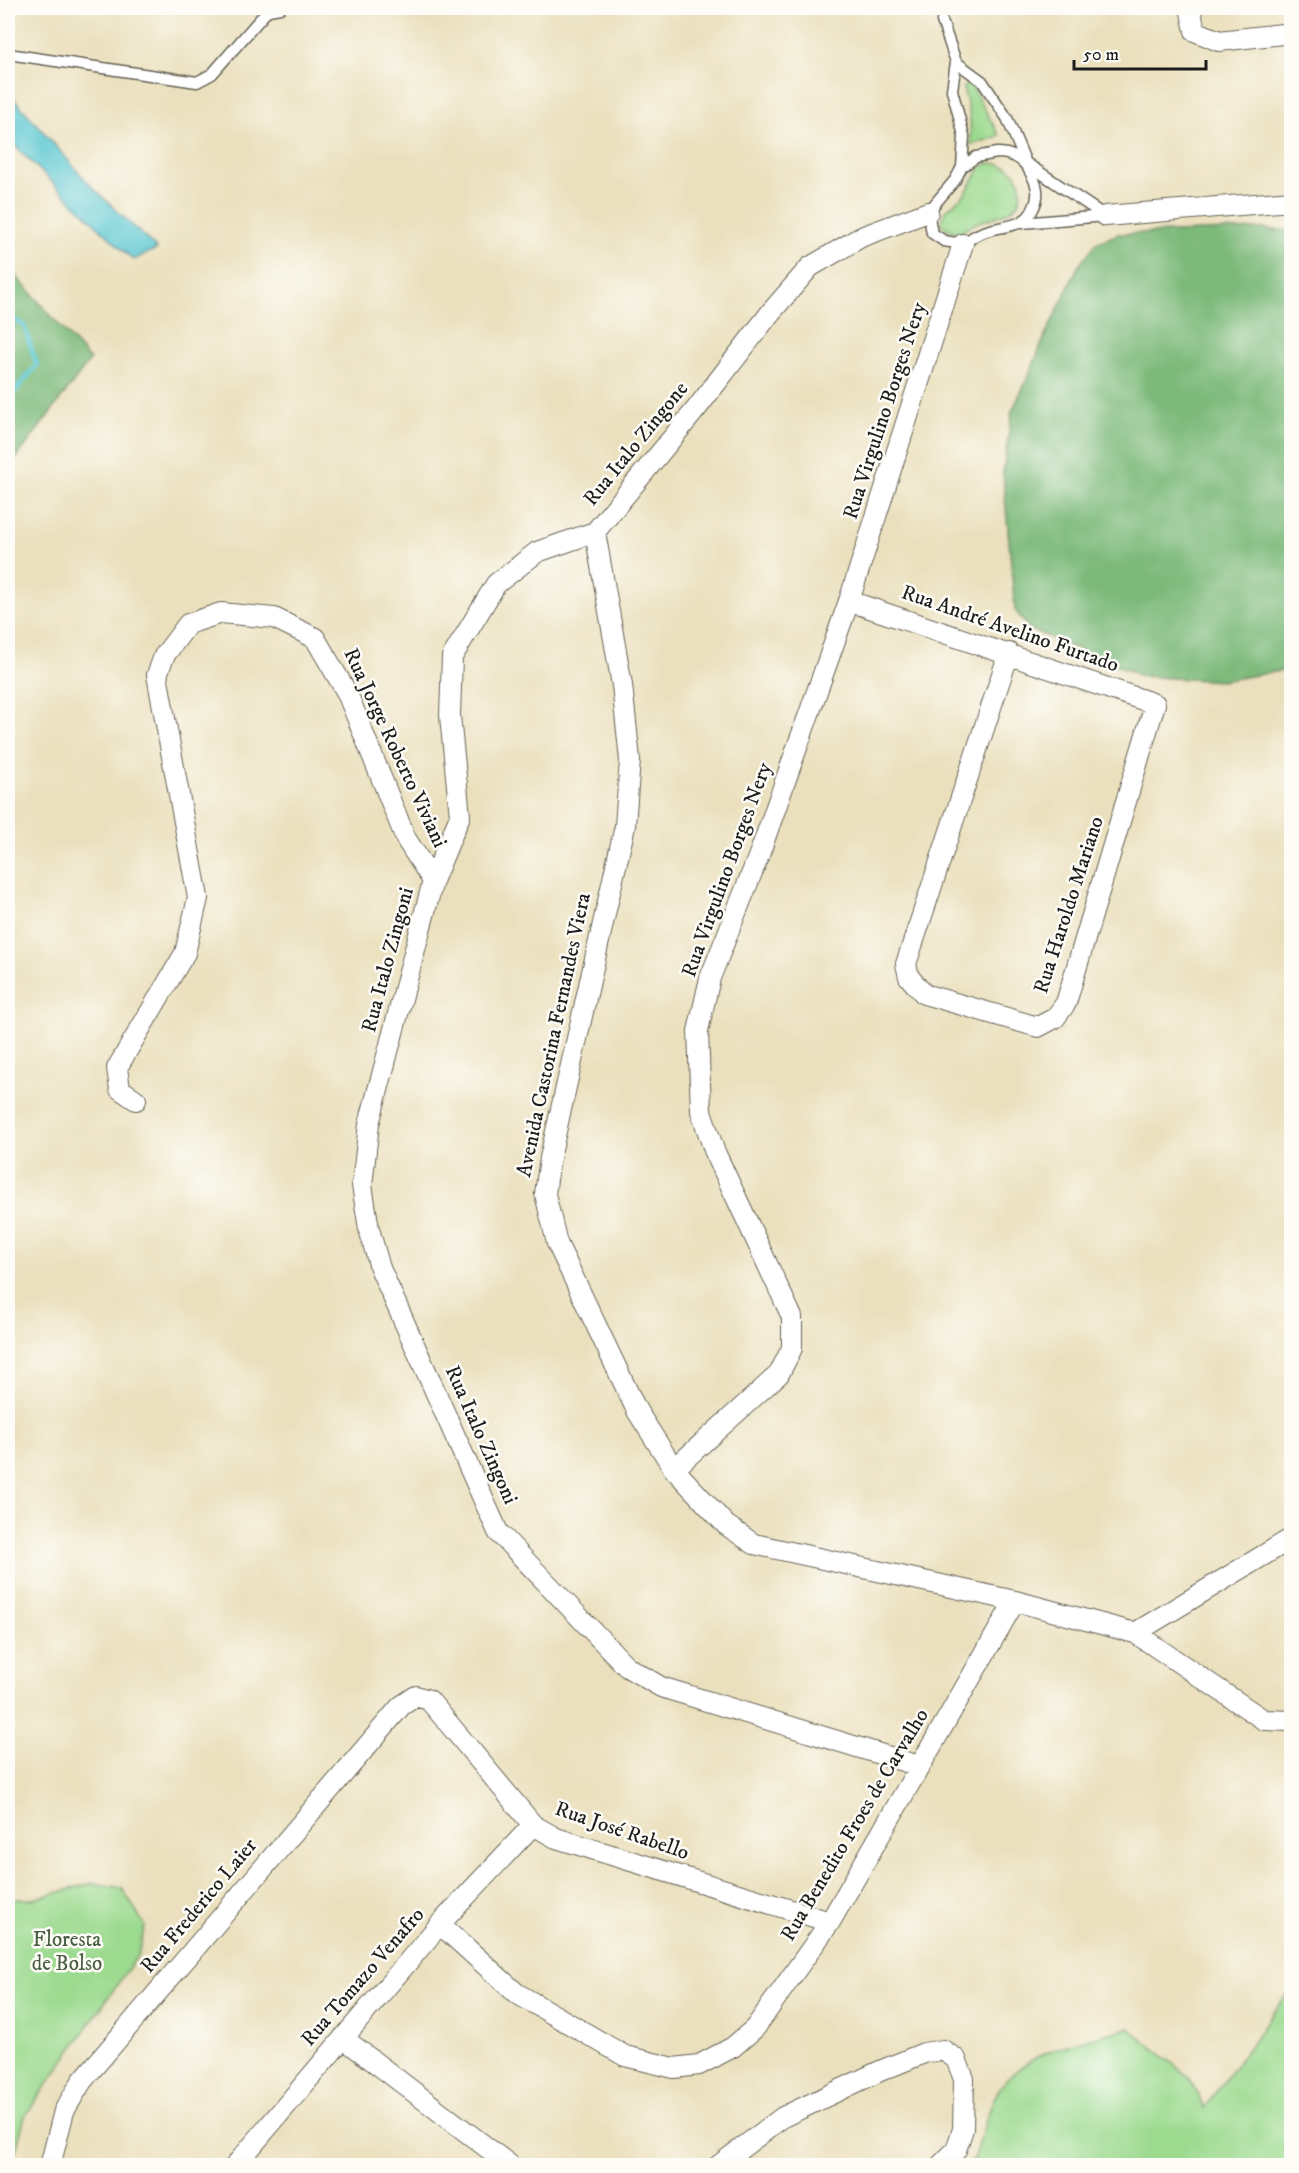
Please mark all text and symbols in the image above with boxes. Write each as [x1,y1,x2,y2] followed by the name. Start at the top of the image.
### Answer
[1074,33,1206,71] scale bar
[1083,44,1119,66] text: 50 m
[838,298,933,523] street label: Rua Virgulino Borges Nery
[578,376,694,511] street label: Rua Italo Zingone
[898,580,1122,678] street label: Rua André Avelino Furtado
[337,644,453,852] street label: Rua Jorge Roberto Viviani
[676,758,778,981] street label: Rua Virgulino Borges Nery
[1028,813,1110,997] street label: Rua Haroldo Mariano
[356,885,420,1035] street label: Rua Italo Zingoni
[511,890,597,1179] street label: Avenida Castorina Fernandes Viera
[439,1362,523,1508] street label: Rua Italo Zingoni
[775,1704,935,1946] street label: Rua Benedito Froes de Carvalho
[552,1796,692,1866] street label: Rua José Rabello
[135,1833,263,1979] street label: Rua Frederico Laier
[296,1902,430,2052] street label: Rua Tomazo Venafro
[32,1927,102,1977] park label: Floresta de Bolso

